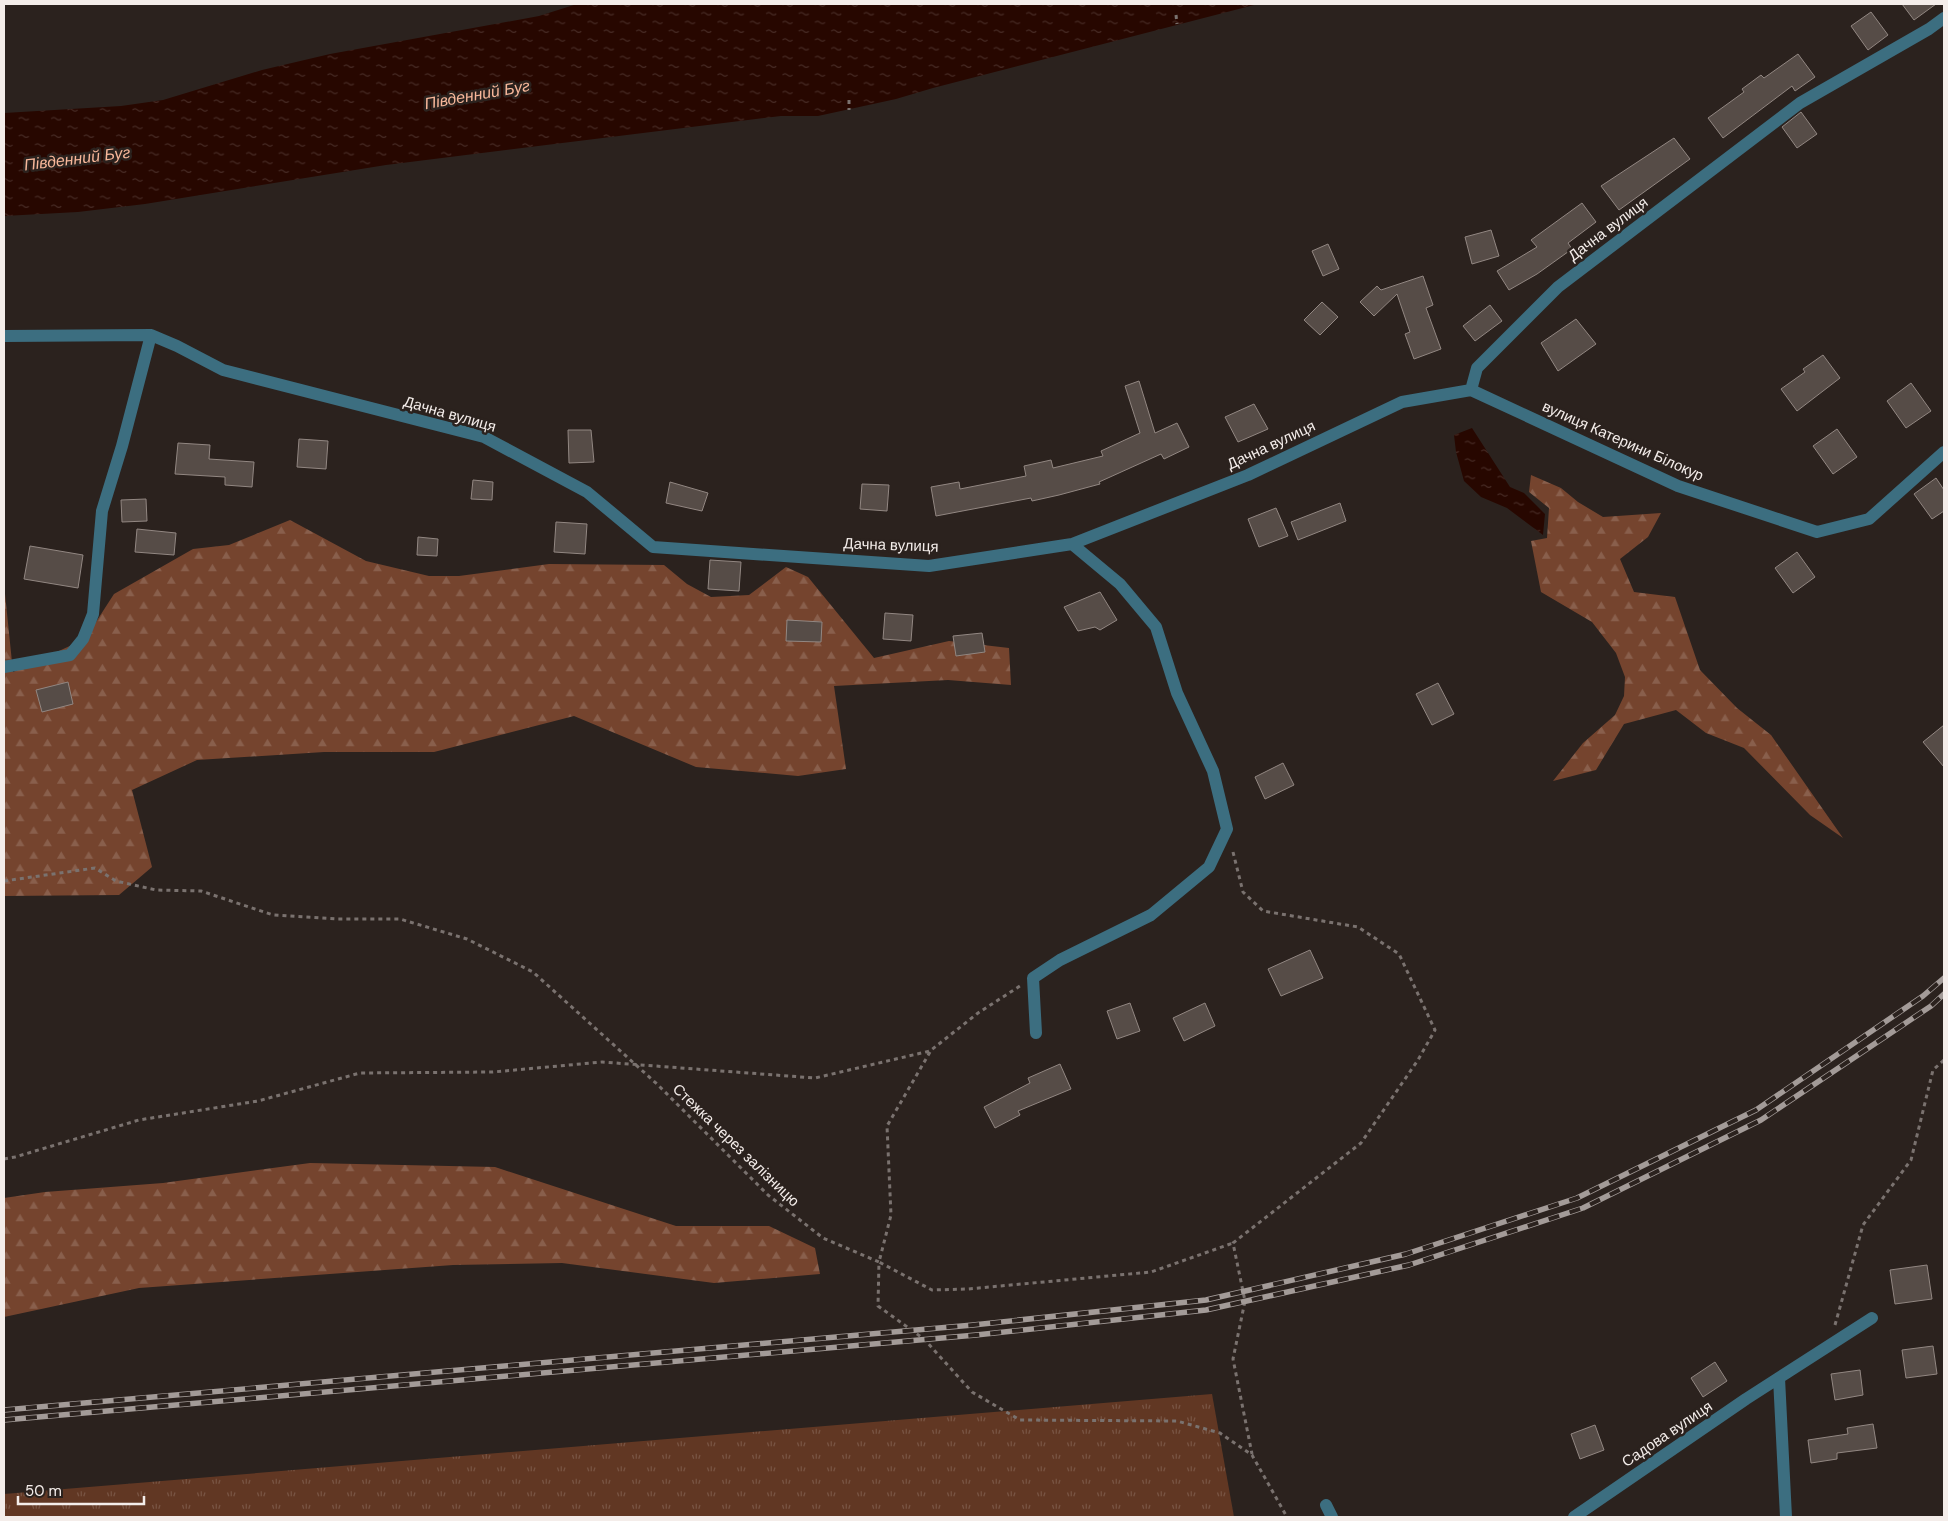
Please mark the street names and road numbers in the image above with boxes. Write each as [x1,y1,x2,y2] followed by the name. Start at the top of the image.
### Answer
[1564,192,1652,266] street label: Дачна вулиця
[401,391,499,437] street label: Дачна вулиця
[1539,396,1707,486] street label: вулиця Катерини Білокур
[1224,416,1318,474] street label: Дачна вулиця
[843,533,939,557] street label: Дачна вулиця
[668,1079,804,1211] street label: Стежка через залізницю
[1618,1396,1716,1472] street label: Садова вулиця

